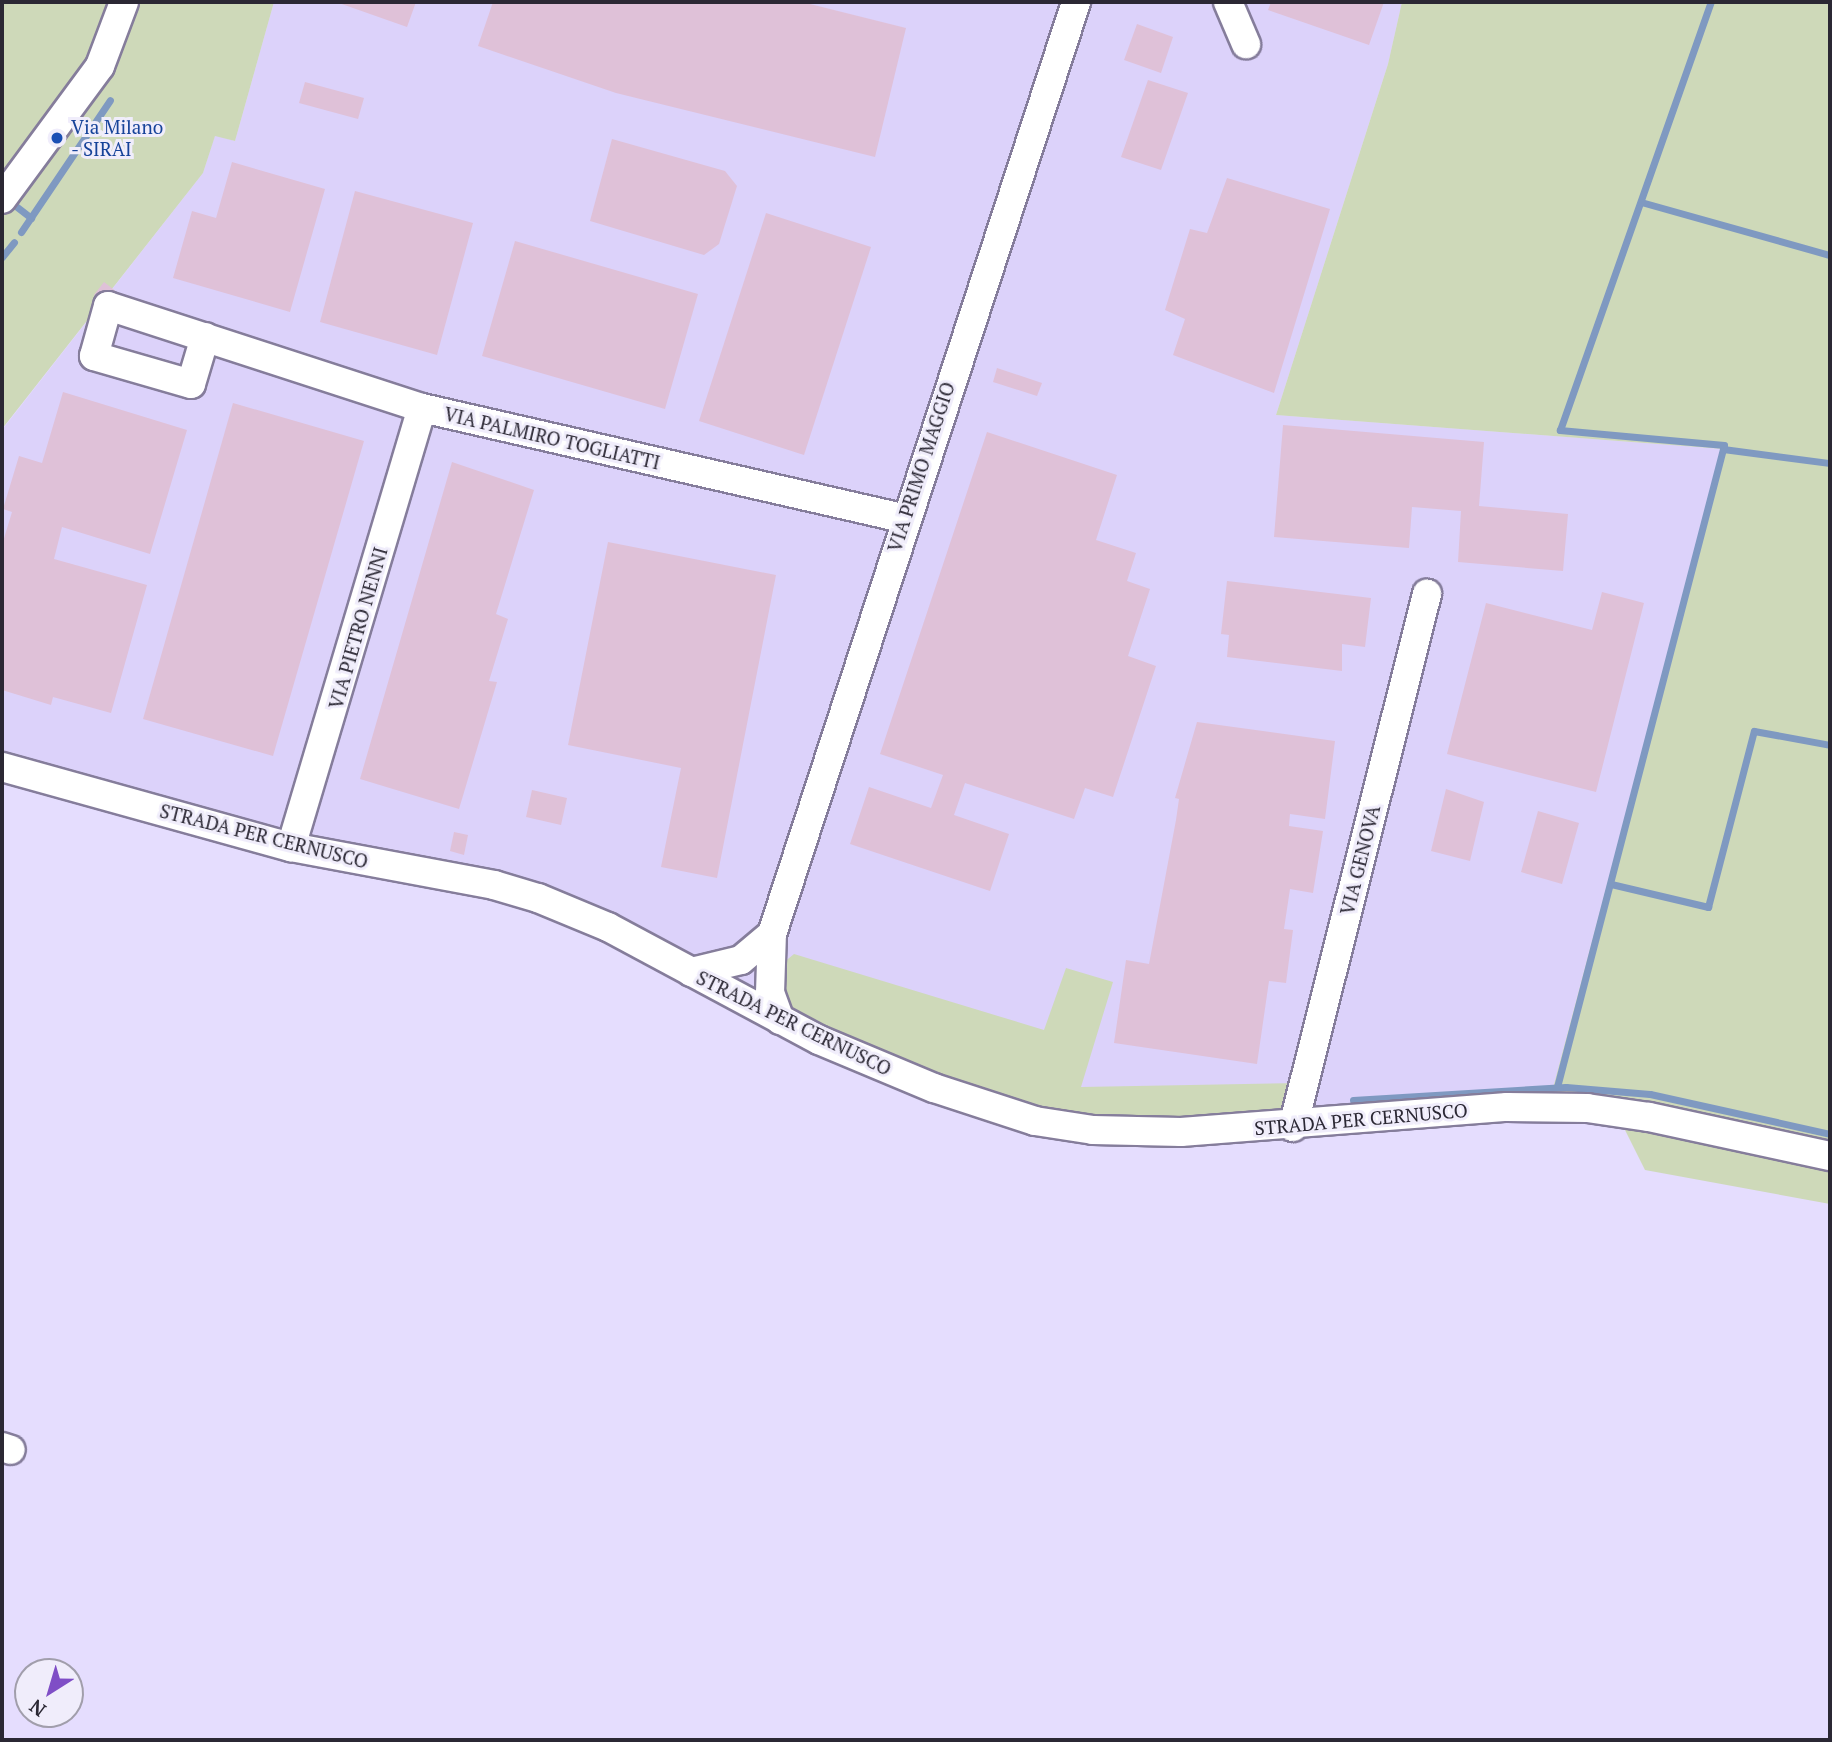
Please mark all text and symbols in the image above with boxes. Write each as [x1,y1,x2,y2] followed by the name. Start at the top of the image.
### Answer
[71,116,163,160] place label: Via Milano - SIRAI
[49,130,65,146] marker: Via Milano - SIRAI
[883,379,959,555] street label: VIA PRIMO MAGGIO
[442,402,662,474] street label: VIA PALMIRO TOGLIATTI
[324,544,392,712] street label: VIA PIETRO NENNI
[157,799,371,873] street label: STRADA PER CERNUSCO
[1335,803,1385,917] street label: VIA GENOVA
[693,966,895,1080] street label: STRADA PER CERNUSCO
[1253,1098,1469,1140] street label: STRADA PER CERNUSCO
[14,1658,84,1728] north arrow
[24,1694,51,1723] text: N

